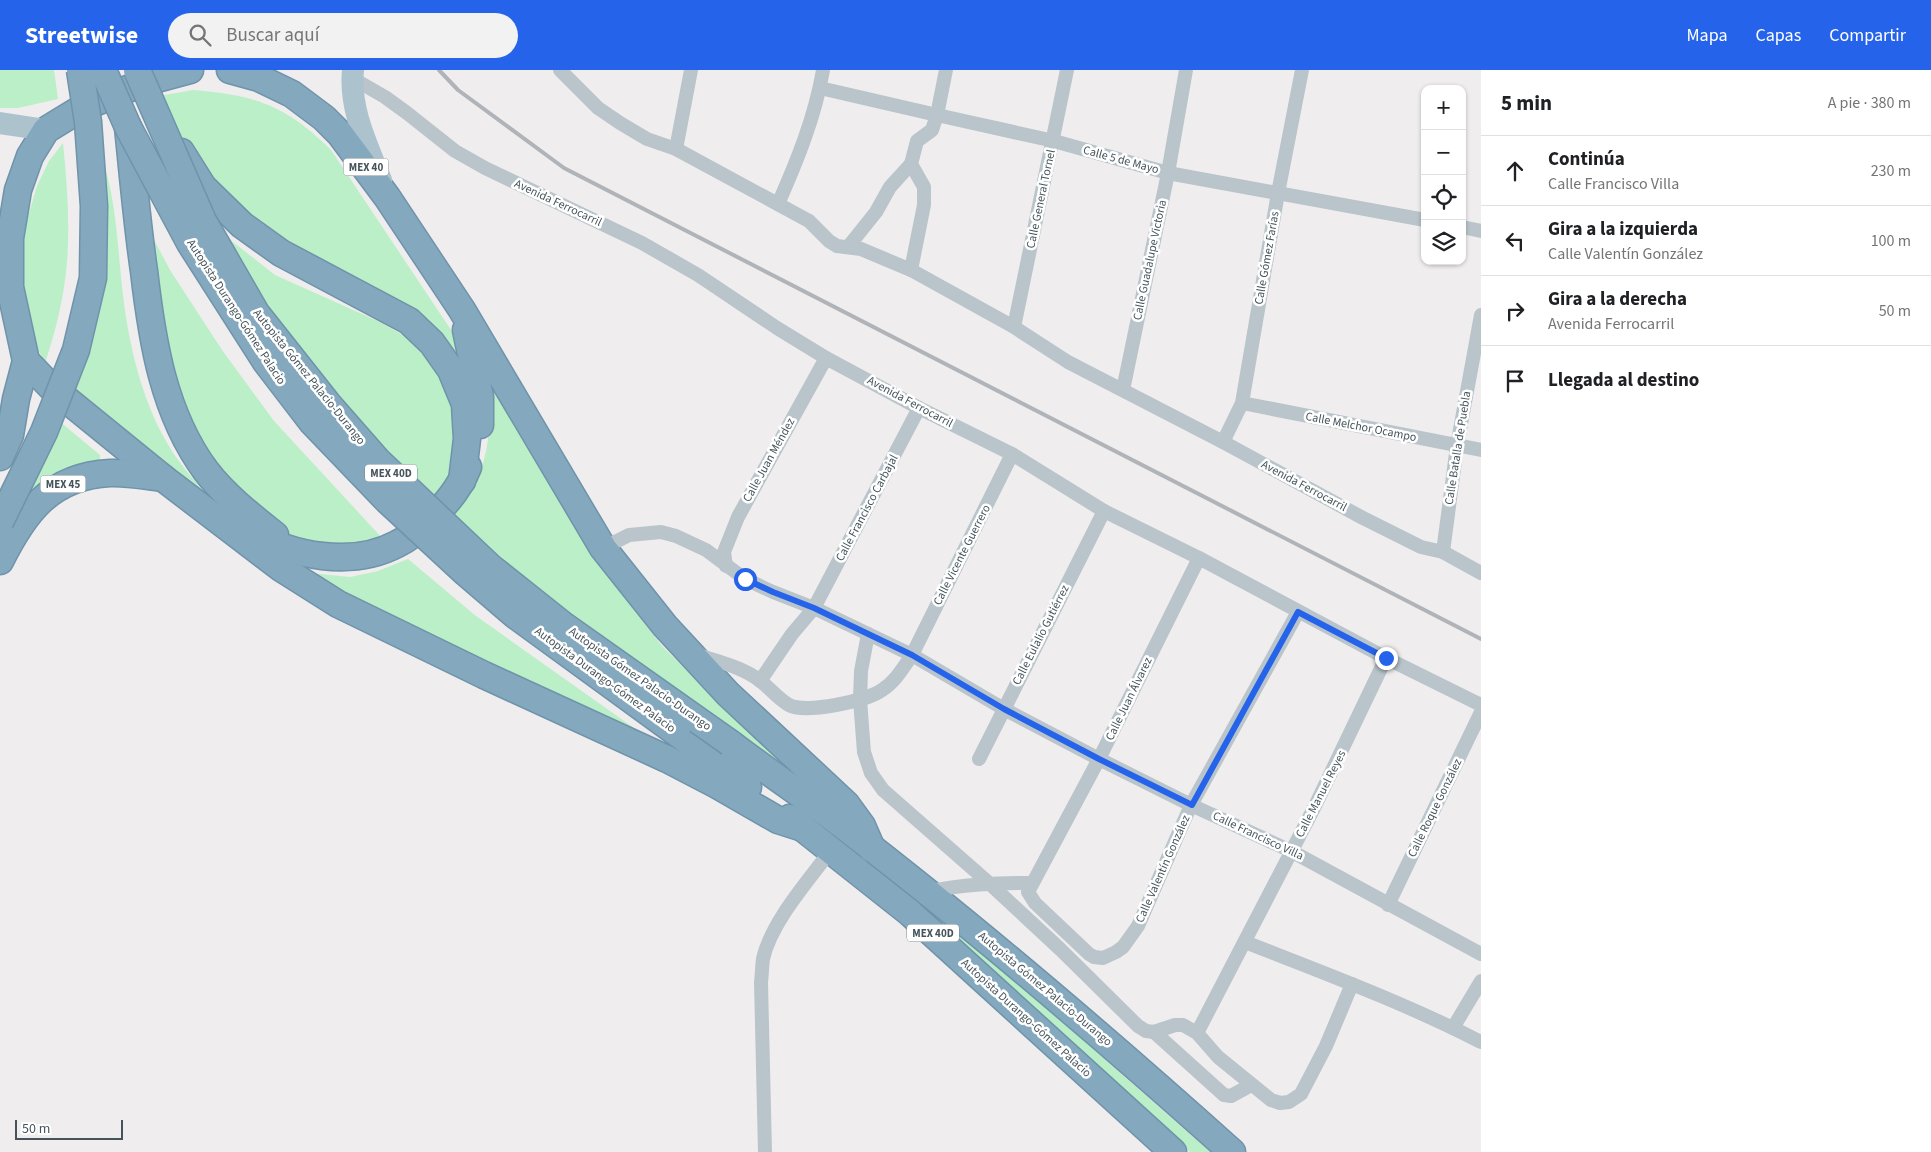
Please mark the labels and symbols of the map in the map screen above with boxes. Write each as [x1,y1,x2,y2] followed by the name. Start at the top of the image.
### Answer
[1081,142,1161,178] street label: Calle 5 de Mayo
[1022,148,1060,250] street label: Calle General Tornel
[344,158,388,175] road number: MEX 40
[511,175,605,231] street label: Avenida Ferrocarril
[1129,198,1171,322] street label: Calle Guadalupe Victoria
[1250,210,1284,306] street label: Calle Gómez Farías
[182,236,290,388] street label: Autopista Durango-Gómez Palacio
[249,305,369,449] street label: Autopista Gómez Palacio-Durango
[864,372,956,432] street label: Avenida Ferrocarril
[1441,390,1475,506] street label: Calle Batalla de Puebla
[1304,408,1418,446] street label: Calle Melchor Ocampo
[739,415,799,505] street label: Calle Juan Méndez
[832,452,902,564] street label: Calle Francisco Carbajal
[1258,456,1350,516] street label: Avenida Ferrocarril
[365,464,417,482] road number: MEX 40D
[40,476,86,492] road number: MEX 45
[929,502,995,608] street label: Calle Vicente Guerrero
[734,568,757,591] route start
[1008,582,1074,688] street label: Calle Eulalio Gutiérrez
[531,623,679,737] street label: Autopista Durango-Gómez Palacio
[565,623,715,735] street label: Autopista Gómez Palacio-Durango
[1375,647,1398,670] route end
[1101,654,1157,744] street label: Calle Juan Álvarez
[1292,747,1350,841] street label: Calle Manuel Reyes
[1404,756,1466,860] street label: Calle Roque González
[1210,807,1306,865] street label: Calle Francisco Villa
[1132,812,1194,926] street label: Calle Valentín González
[907,924,959,941] road number: MEX 40D
[974,928,1116,1050] street label: Autopista Gómez Palacio-Durango
[957,955,1095,1081] street label: Autopista Durango-Gómez Palacio
[15,1117,122,1140] scale bar

